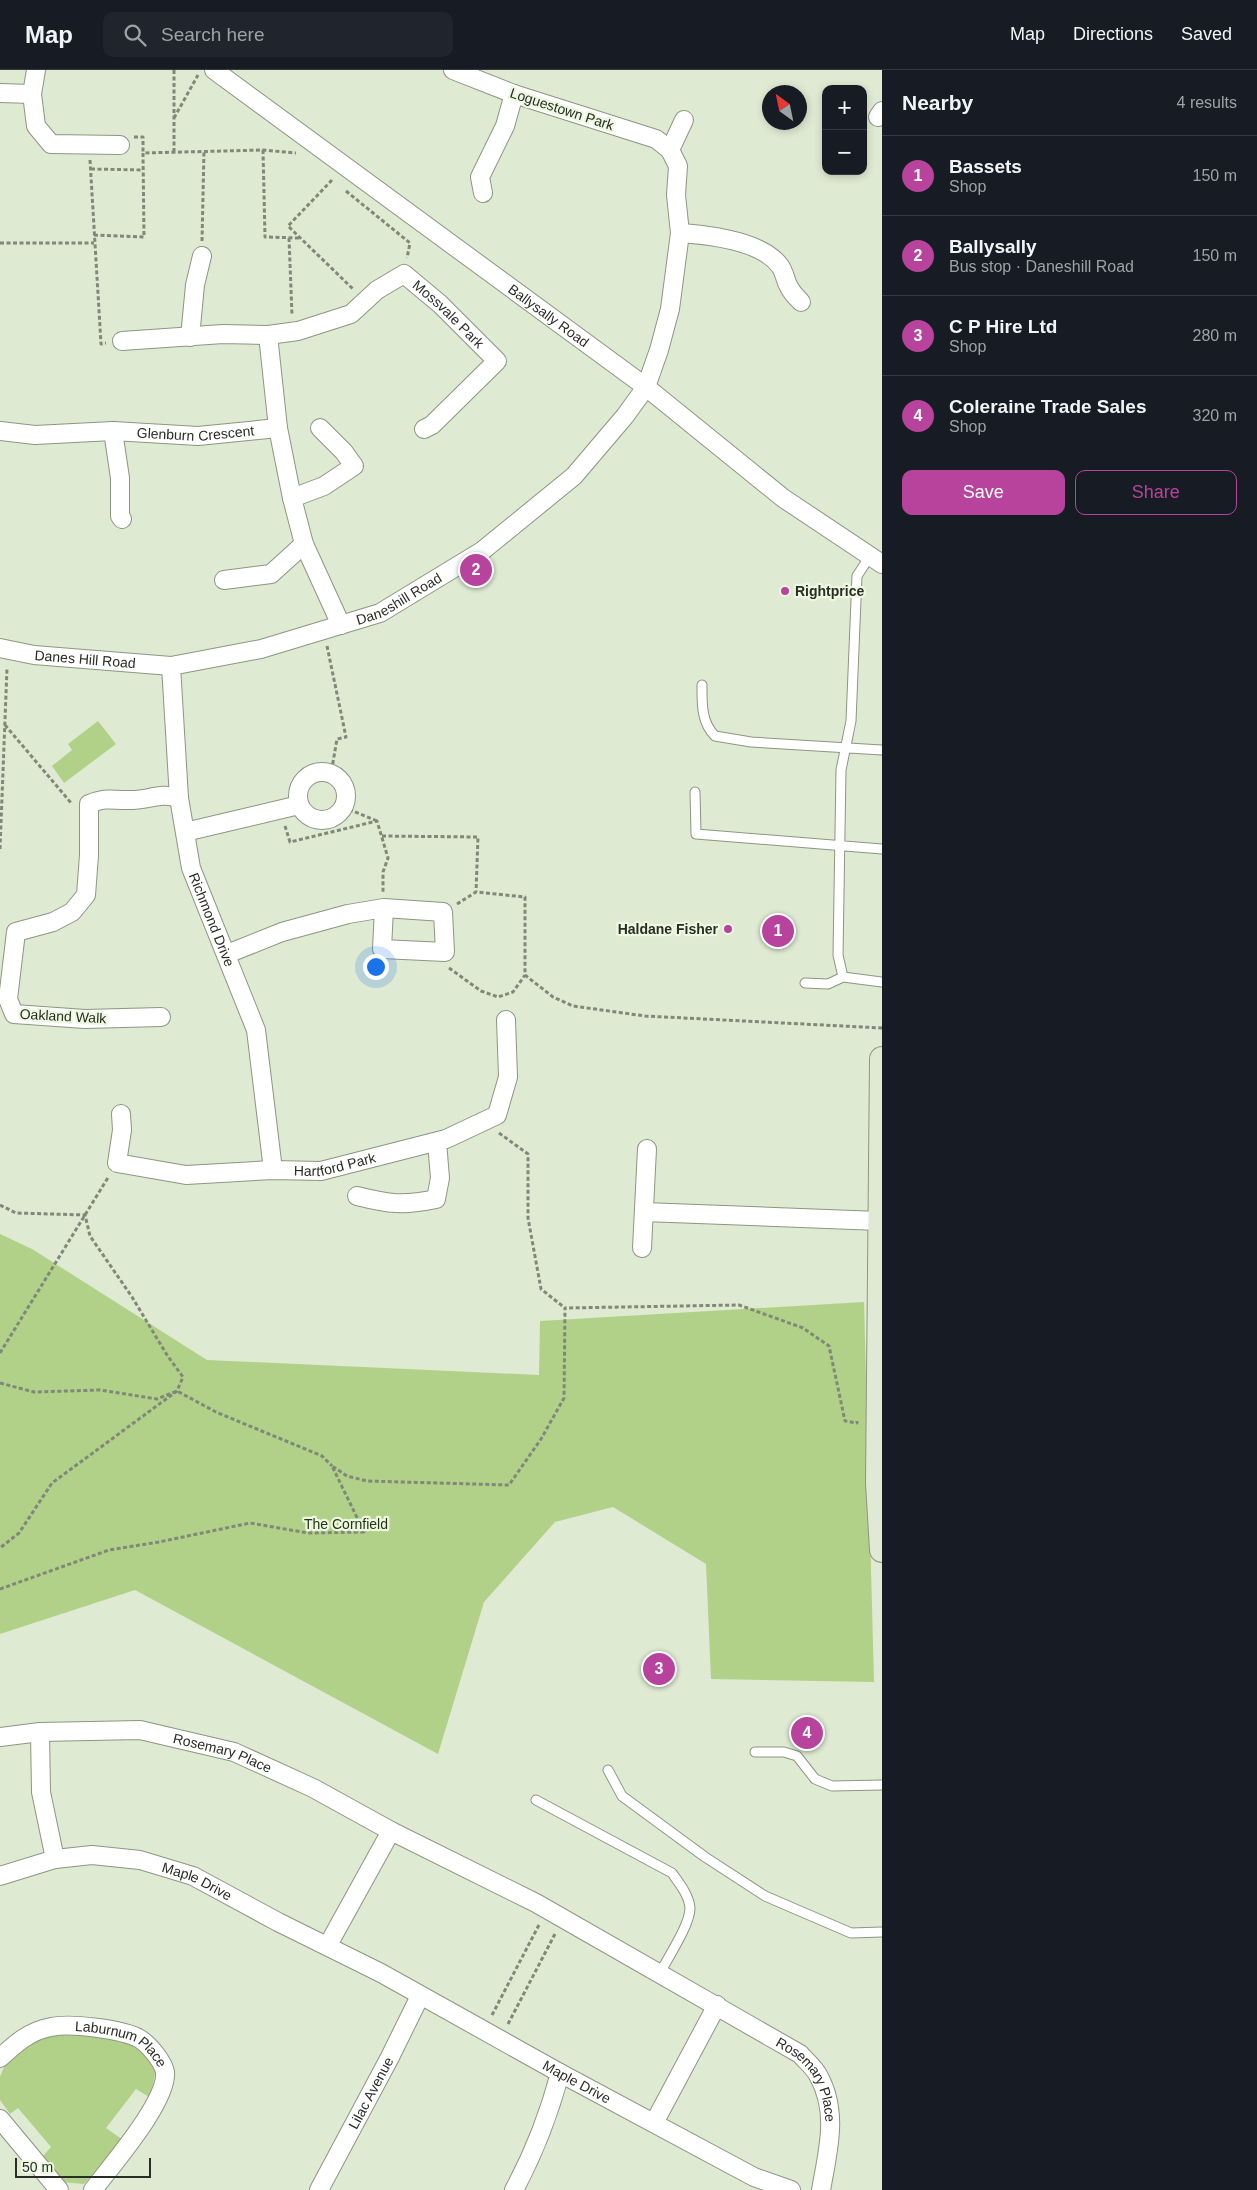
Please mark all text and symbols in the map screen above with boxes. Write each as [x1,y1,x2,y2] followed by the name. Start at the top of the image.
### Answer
[103,12,453,57] search box
[25,21,73,48] text: Map
[121,21,149,49] icon: search
[161,24,265,45] text: Search here
[1010,24,1045,44] text: Map
[1073,24,1153,44] text: Directions
[1181,24,1232,44] text: Saved
[508,85,617,134] street label: Loguestown Park
[762,85,807,130] north arrow
[822,85,867,175] map controls
[822,85,867,130] button: +
[902,91,973,114] text: Nearby
[1177,94,1237,111] text: 4 results
[822,130,867,175] button: −
[949,156,1022,177] text: Bassets
[914,167,922,184] text: 1
[1193,167,1237,184] text: 150 m
[949,178,986,195] text: Shop
[949,236,1037,257] text: Ballysally
[914,247,922,264] text: 2
[1193,247,1237,264] text: 150 m
[949,258,1134,275] text: Bus stop · Daneshill Road
[410,277,488,352] street label: Mossvale Park
[505,281,592,350] street label: Ballysally Road
[949,316,1057,337] text: C P Hire Ltd
[914,327,922,344] text: 3
[1193,327,1237,344] text: 280 m
[949,338,986,355] text: Shop
[949,396,1147,417] text: Coleraine Trade Sales
[914,407,922,424] text: 4
[1193,407,1237,424] text: 320 m
[949,418,986,435] text: Shop
[136,422,255,444] street label: Glenburn Crescent
[902,470,1065,515] button: Save
[1075,470,1237,515] button: Share
[460,551,492,589] pin: 2
[354,570,444,628] street label: Daneshill Road
[795,583,864,599] place label: Rightprice
[779,585,791,597] marker: Rightprice
[34,647,136,671] street label: Danes Hill Road
[186,870,238,969] street label: Richmond Drive
[762,912,794,950] pin: 1
[618,921,719,937] place label: Haldane Fisher
[722,923,734,935] marker: Haldane Fisher
[363,954,389,980] your location
[19,1006,108,1026] street label: Oakland Walk
[294,1149,378,1179] street label: Hartford Park
[304,1516,388,1532] park label: The Cornfield
[643,1650,675,1688] pin: 3
[791,1714,823,1752] pin: 4
[172,1730,274,1776] street label: Rosemary Place
[160,1859,235,1904] street label: Maple Drive
[75,2018,170,2070] street label: Laburnum Place
[773,2034,838,2122] street label: Rosemary Place
[345,2054,397,2132] street label: Lilac Avenue
[540,2057,614,2107] street label: Maple Drive
[15,2155,151,2178] scale bar
[22,2159,53,2175] text: 50 m

